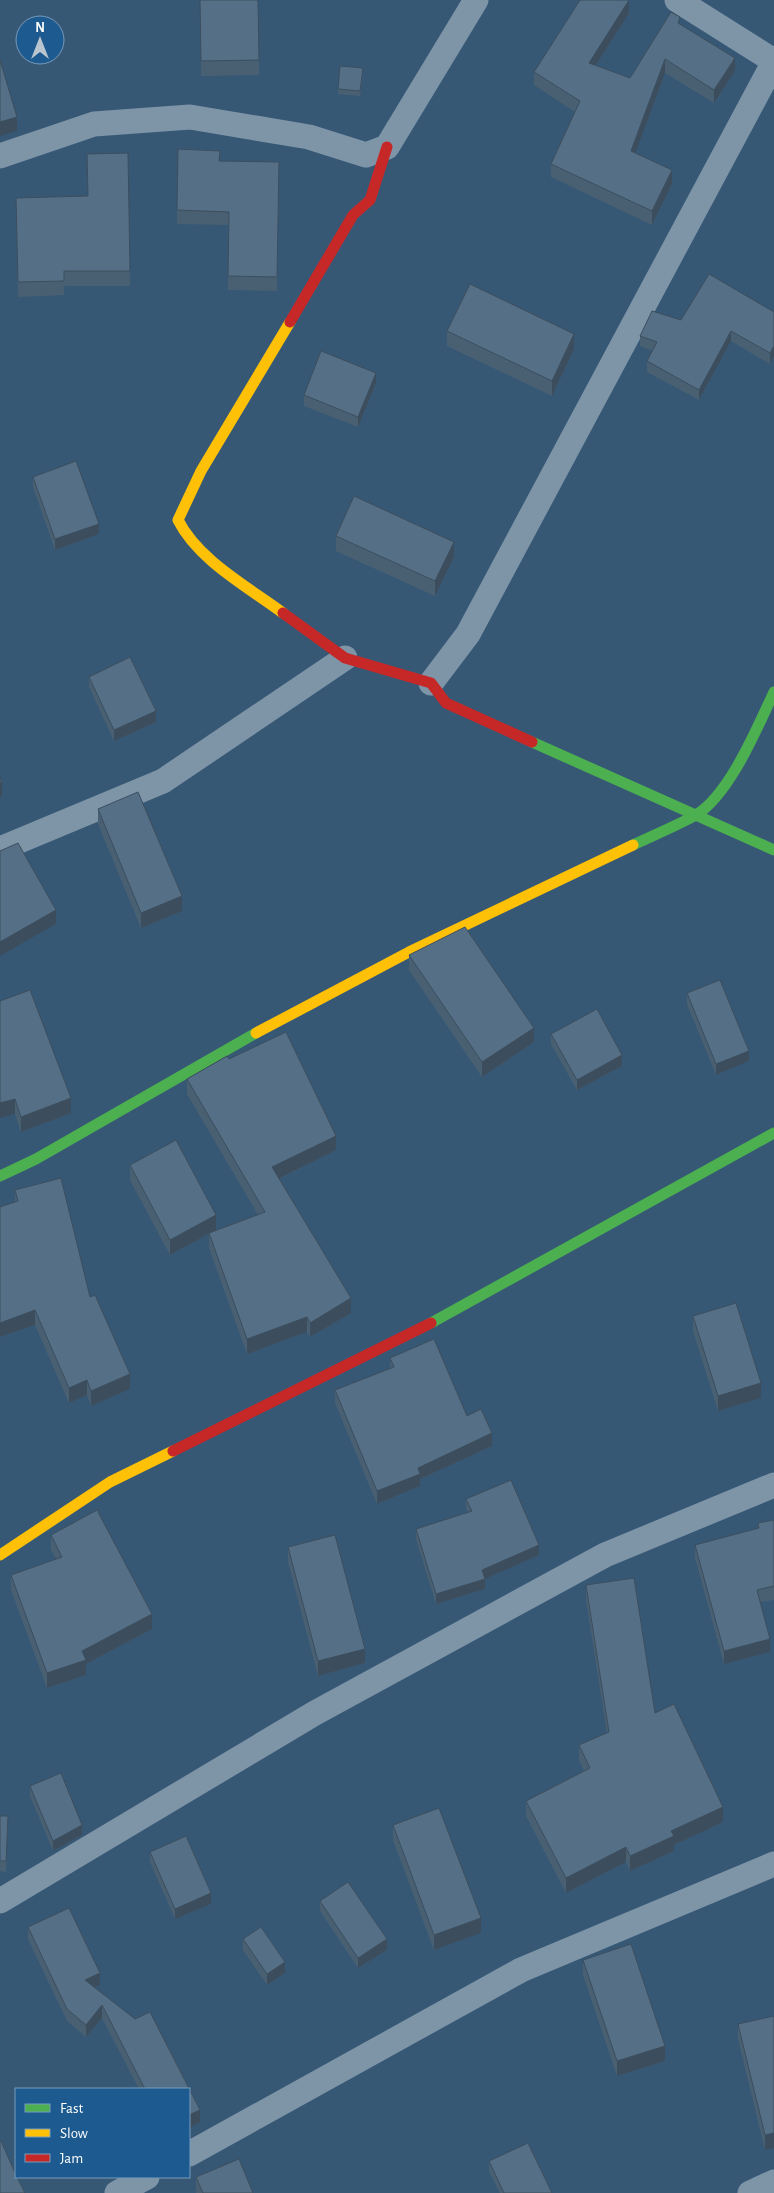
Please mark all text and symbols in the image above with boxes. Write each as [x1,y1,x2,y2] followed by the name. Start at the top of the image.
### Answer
[15,15,65,65] north arrow
[35,21,45,35] text: N
[15,2088,190,2178] legend
[60,2101,84,2116] text: Fast
[60,2126,88,2141] text: Slow
[60,2151,83,2166] text: Jam

